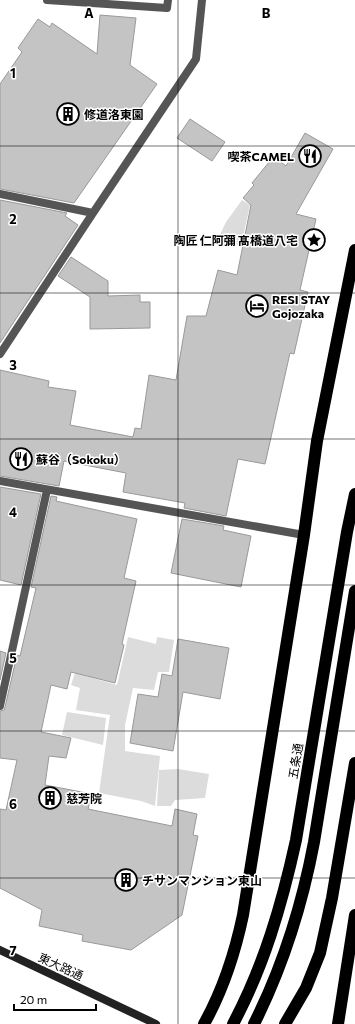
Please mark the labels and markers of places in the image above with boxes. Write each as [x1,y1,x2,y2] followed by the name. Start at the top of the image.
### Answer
[55,101,81,127] building icon: 修道洛東園
[84,107,144,121] place label: 修道洛東園
[297,143,323,169] restaurant icon: 喫茶CAMEL
[227,149,294,163] place label: 喫茶CAMEL
[301,227,327,253] place icon: 陶匠 仁阿彌 髙橋道八宅
[173,233,298,247] place label: 陶匠 仁阿彌 髙橋道八宅
[272,292,330,320] place label: RESI STAY Gojozaka
[244,293,270,319] hotel icon: RESI STAY Gojozaka
[8,446,34,472] restaurant icon: 蘇谷（Sokoku）
[36,452,126,466] place label: 蘇谷（Sokoku）
[37,785,63,811] building icon: 慈芳院
[66,791,102,805] place label: 慈芳院
[113,867,139,893] building icon: チサンマンション東山
[142,873,262,887] place label: チサンマンション東山

